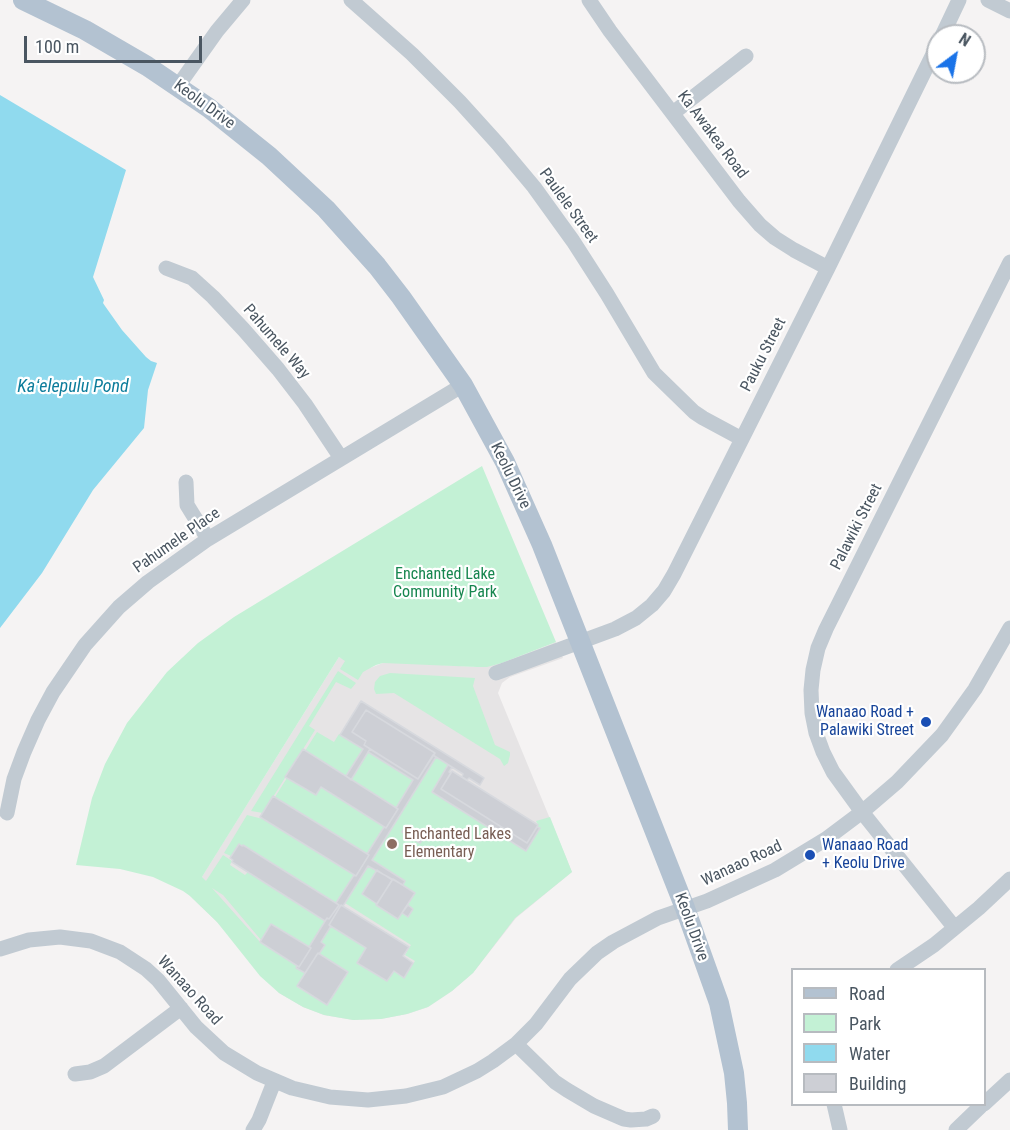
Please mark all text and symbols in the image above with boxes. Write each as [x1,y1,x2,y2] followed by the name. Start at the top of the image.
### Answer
[27,24,206,62] scale bar
[926,24,986,84] north arrow
[956,29,974,51] text: N
[35,36,79,57] text: 100 m
[170,76,238,134] street label: Keolu Drive
[673,87,751,183] street label: Ka Awakea Road
[534,165,602,247] street label: Paulele Street
[238,301,314,383] street label: Pahumele Way
[737,315,791,395] street label: Pauku Street
[17,376,129,398] water label: Kaʻelepulu Pond
[486,440,534,512] street label: Keolu Drive
[827,481,887,573] street label: Palawiki Street
[130,504,224,578] street label: Pahumele Place
[393,565,497,603] park label: Enchanted Lake Community Park
[816,703,914,741] place label: Wanaao Road + Palawiki Street
[919,715,933,729] marker: Wanaao Road + Palawiki Street
[404,825,511,863] place label: Enchanted Lakes Elementary
[822,836,908,874] place label: Wanaao Road + Keolu Drive
[385,837,399,851] marker: Enchanted Lakes Elementary
[699,837,785,891] street label: Wanaao Road
[803,848,817,862] marker: Wanaao Road + Keolu Drive
[670,890,712,964] street label: Keolu Drive
[153,952,225,1030] street label: Wanaao Road
[791,968,986,1106] legend
[849,983,885,1004] text: Road
[849,1013,881,1034] text: Park
[849,1043,890,1064] text: Water
[849,1073,906,1094] text: Building

